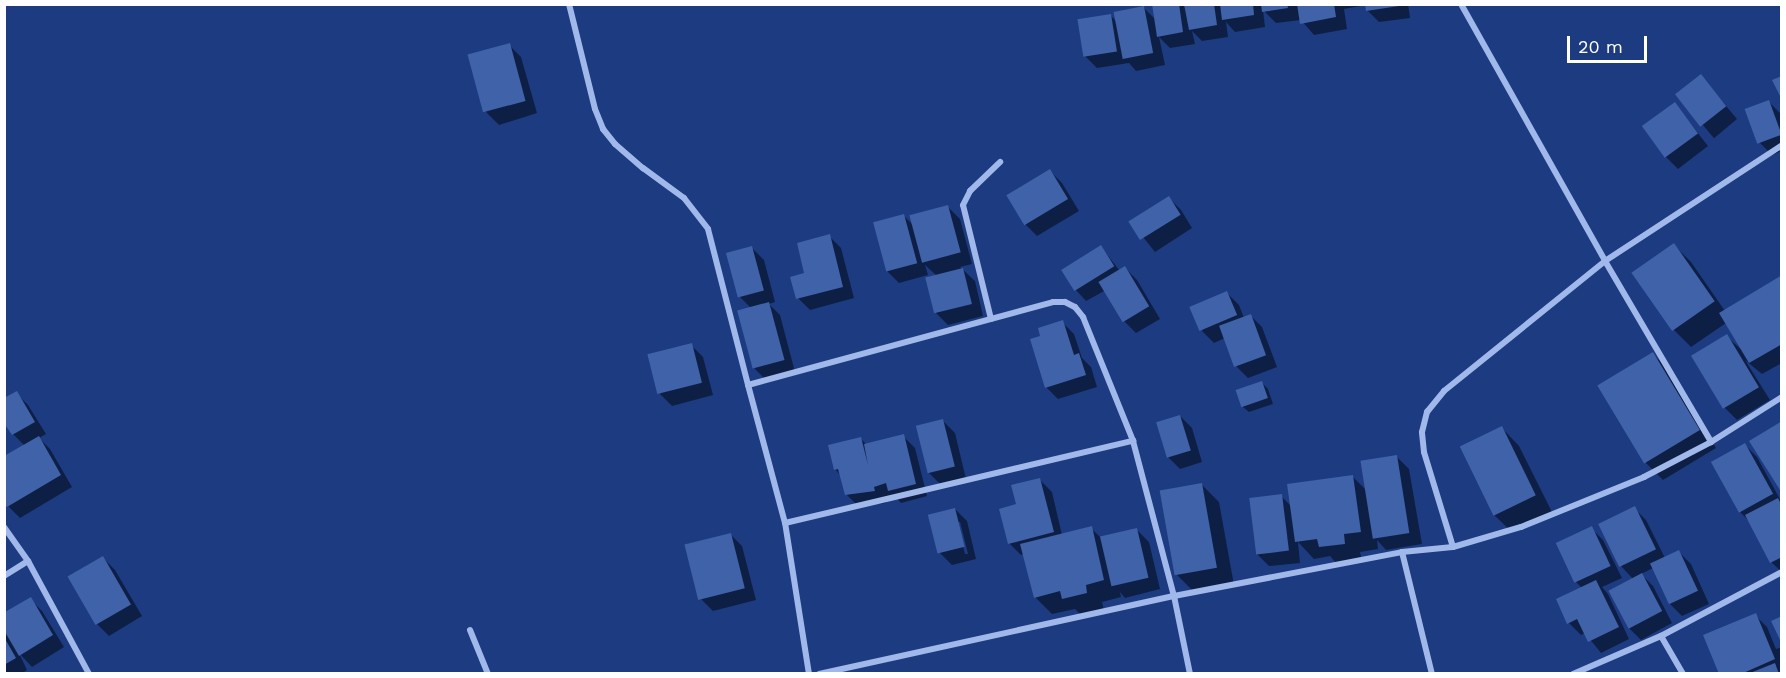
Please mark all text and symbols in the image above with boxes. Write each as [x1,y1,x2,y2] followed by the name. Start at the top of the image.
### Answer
[1570,24,1650,62] scale bar
[1578,36,1623,57] text: 20 m

